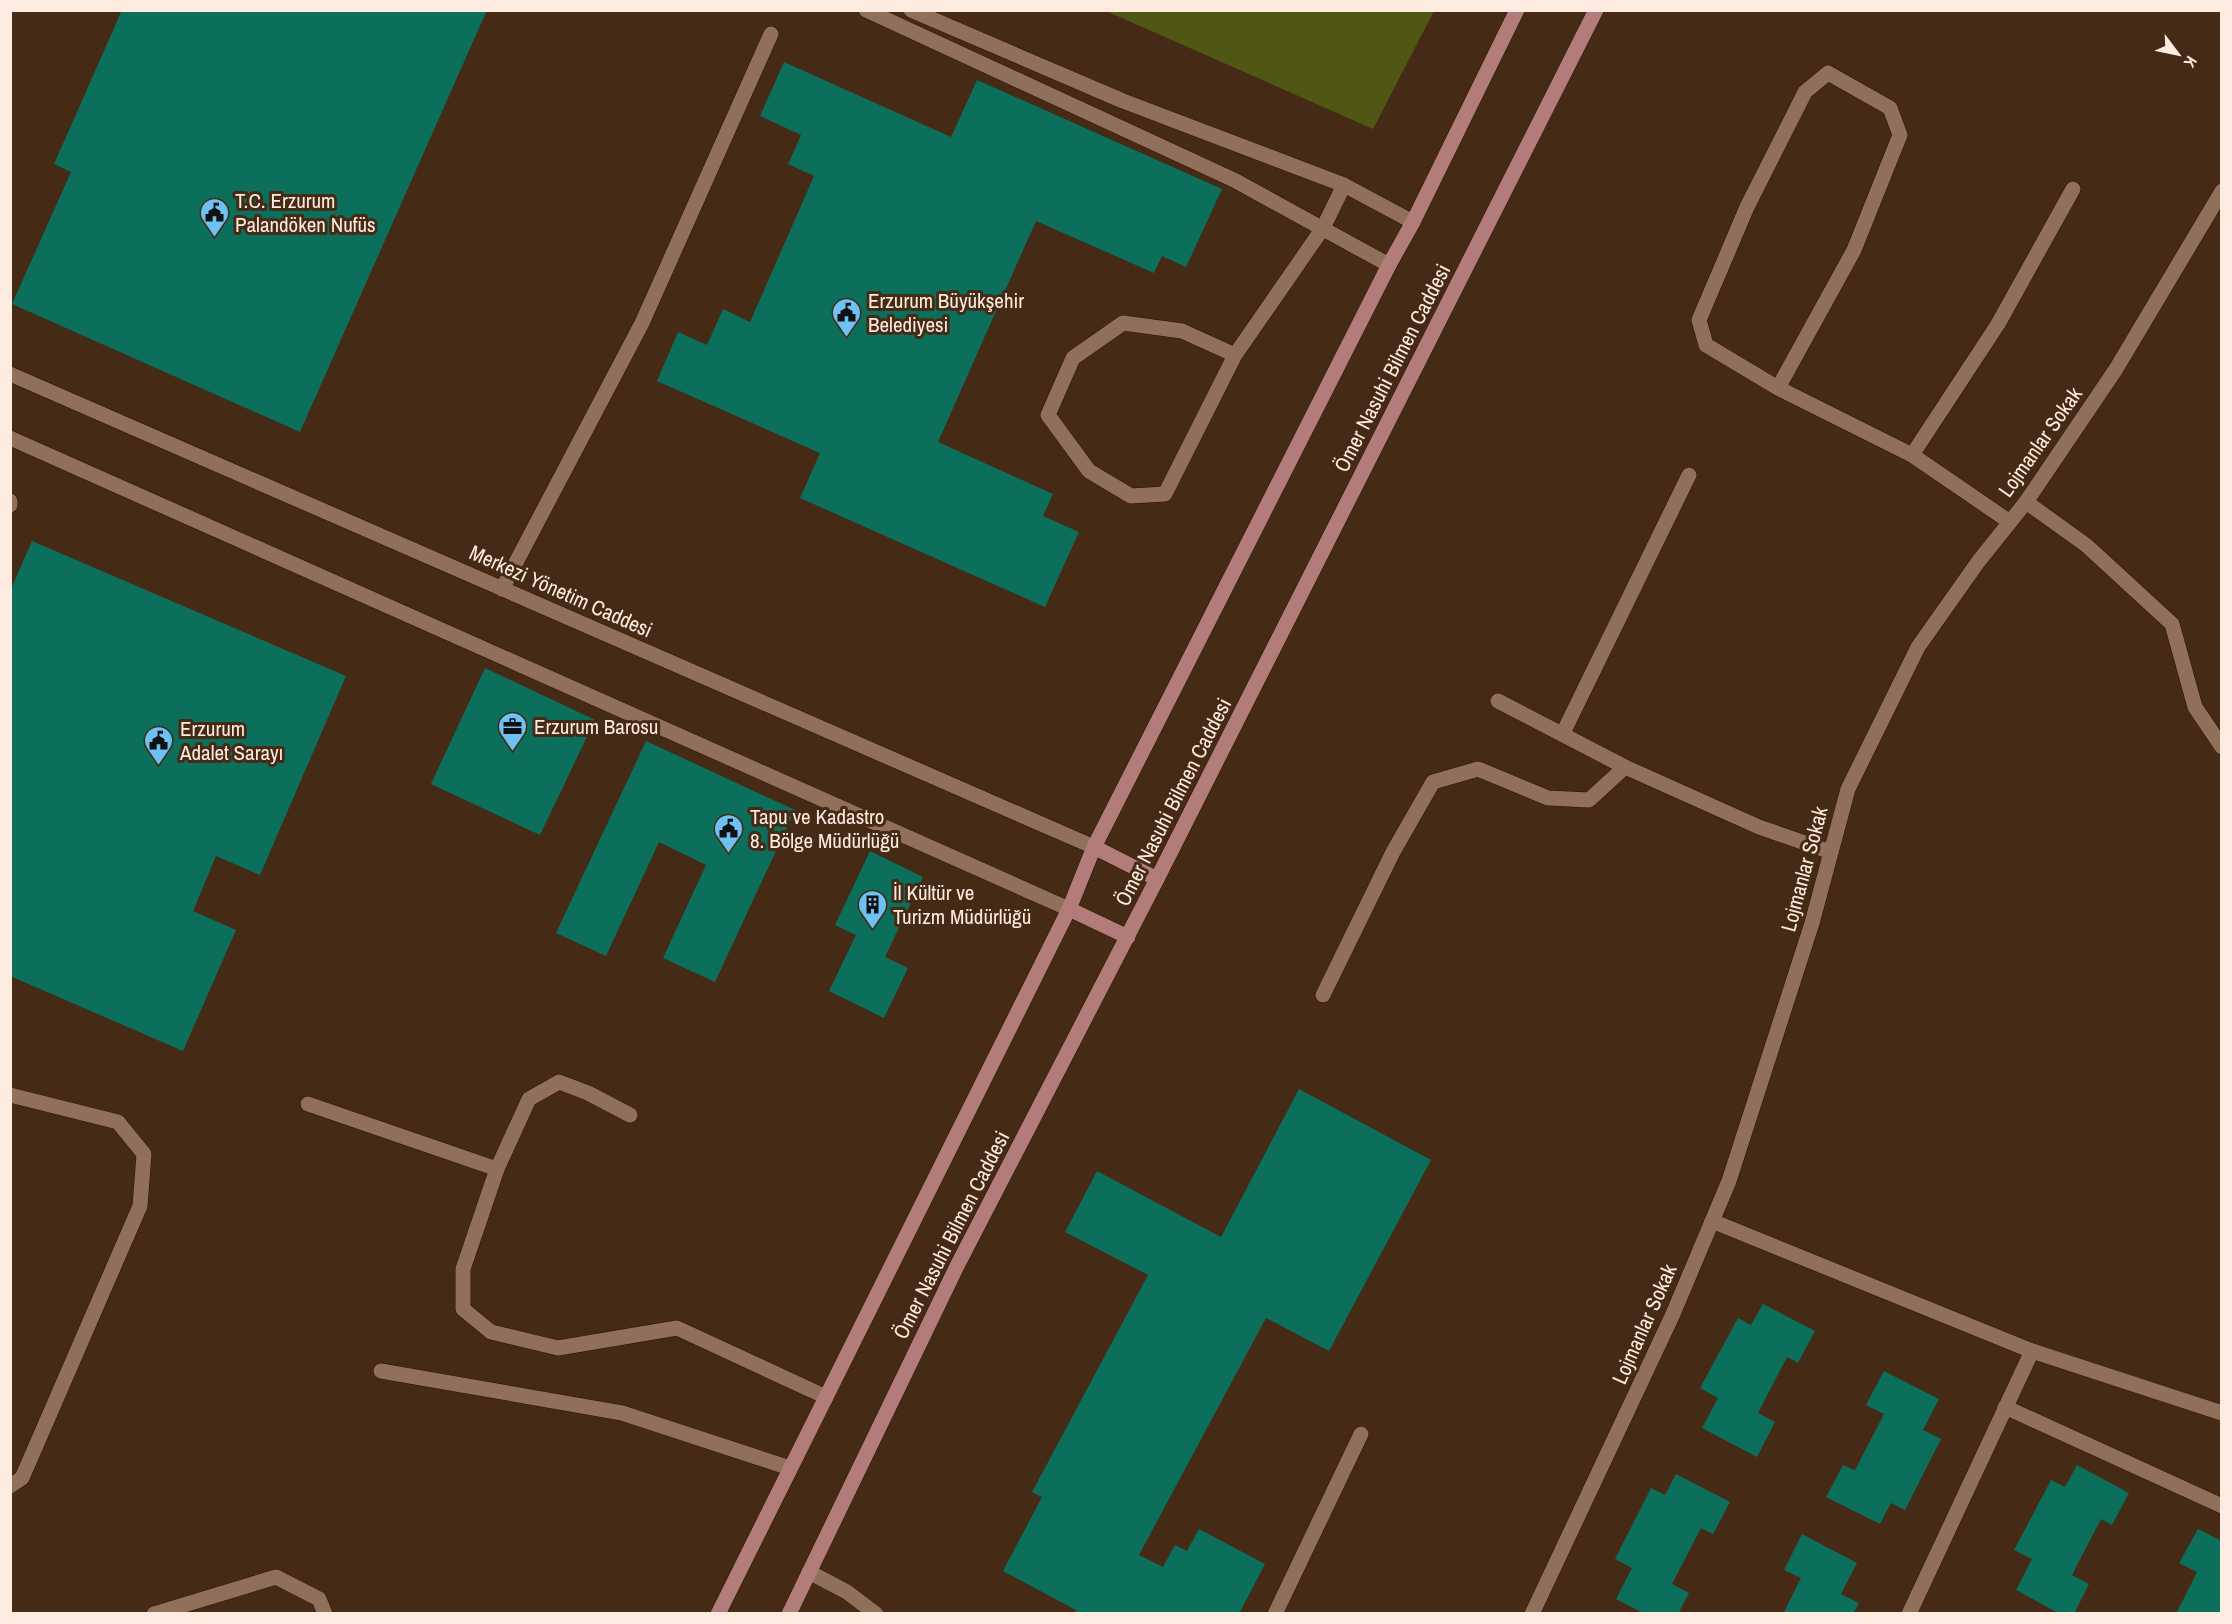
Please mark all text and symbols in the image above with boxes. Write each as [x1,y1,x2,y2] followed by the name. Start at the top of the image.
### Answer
[2148,24,2208,84] north arrow
[2179,52,2203,72] text: K
[235,186,376,239] place label: T.C. Erzurum Palandöken Nufüs
[198,196,230,238] public building icon: T.C. Erzurum Palandöken Nufüs
[1327,259,1457,477] street label: Ömer Nasuhi Bilmen Caddesi
[868,286,1024,339] place label: Erzurum Büyükşehir Belediyesi
[831,296,863,338] public building icon: Erzurum Büyükşehir Belediyesi
[1991,381,2089,503] street label: Lojmanlar Sokak
[465,538,657,644] street label: Merkezi Yönetim Caddesi
[1108,693,1238,911] street label: Ömer Nasuhi Bilmen Caddesi
[497,710,529,752] office icon: Erzurum Barosu
[534,712,658,741] place label: Erzurum Barosu
[179,714,283,767] place label: Erzurum Adalet Sarayı
[143,724,175,766] public building icon: Erzurum Adalet Sarayı
[750,802,899,855] place label: Tapu ve Kadastro 8. Bölge Müdürlüğü
[1773,803,1835,935] street label: Lojmanlar Sokak
[713,812,745,854] public building icon: Tapu ve Kadastro 8. Bölge Müdürlüğü
[893,878,1031,931] place label: İl Kültür ve Turizm Müdürlüğü
[856,888,888,930] building icon: İl Kültür ve Turizm Müdürlüğü
[886,1126,1016,1344] street label: Ömer Nasuhi Bilmen Caddesi
[1605,1259,1683,1388] street label: Lojmanlar Sokak

